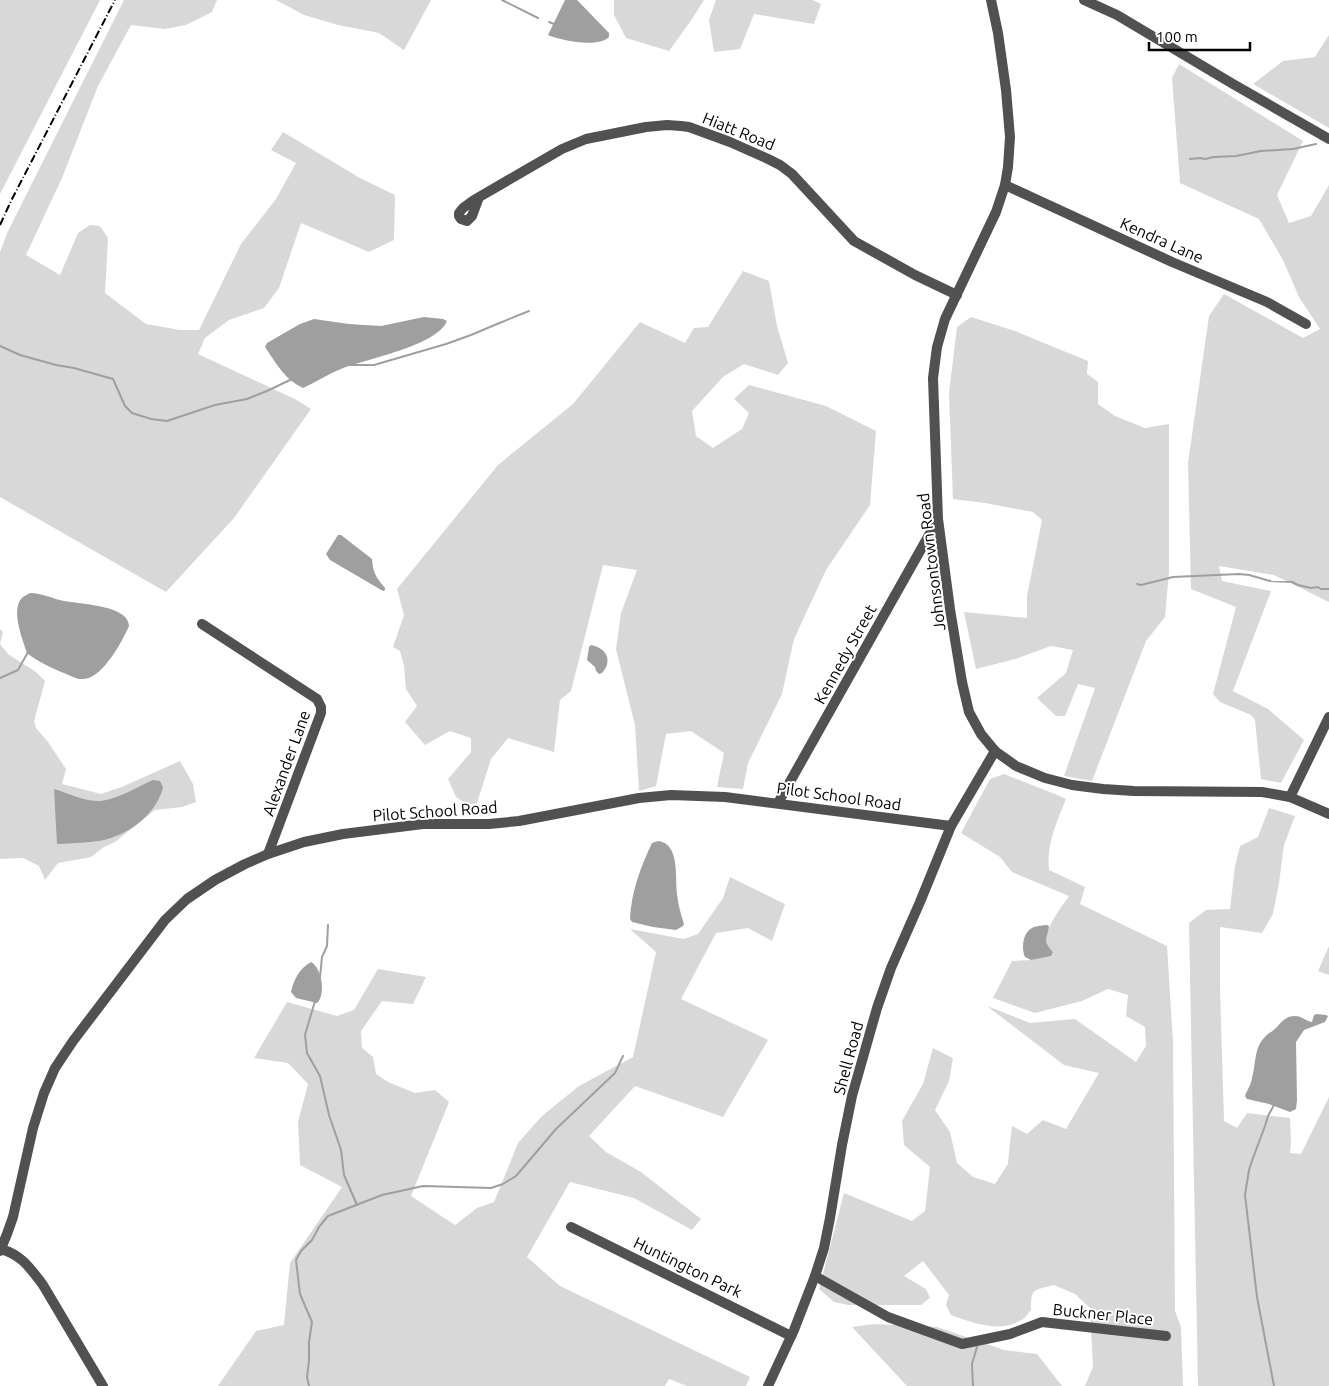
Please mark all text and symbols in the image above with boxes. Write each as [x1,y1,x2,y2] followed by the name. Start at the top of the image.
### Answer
[1149,20,1250,52] scale bar
[1156,28,1198,45] text: 100 m
[700,108,778,154] street label: Hiatt Road
[1118,214,1206,266] street label: Kendra Lane
[914,492,948,632] street label: Johnsontown Road
[810,601,880,707] street label: Kennedy Street
[259,708,313,818] street label: Alexander Lane
[776,778,902,814] street label: Pilot School Road
[372,798,498,824] street label: Pilot School Road
[830,1019,866,1097] street label: Shell Road
[631,1233,745,1301] street label: Huntington Park
[1052,1300,1154,1328] street label: Buckner Place

